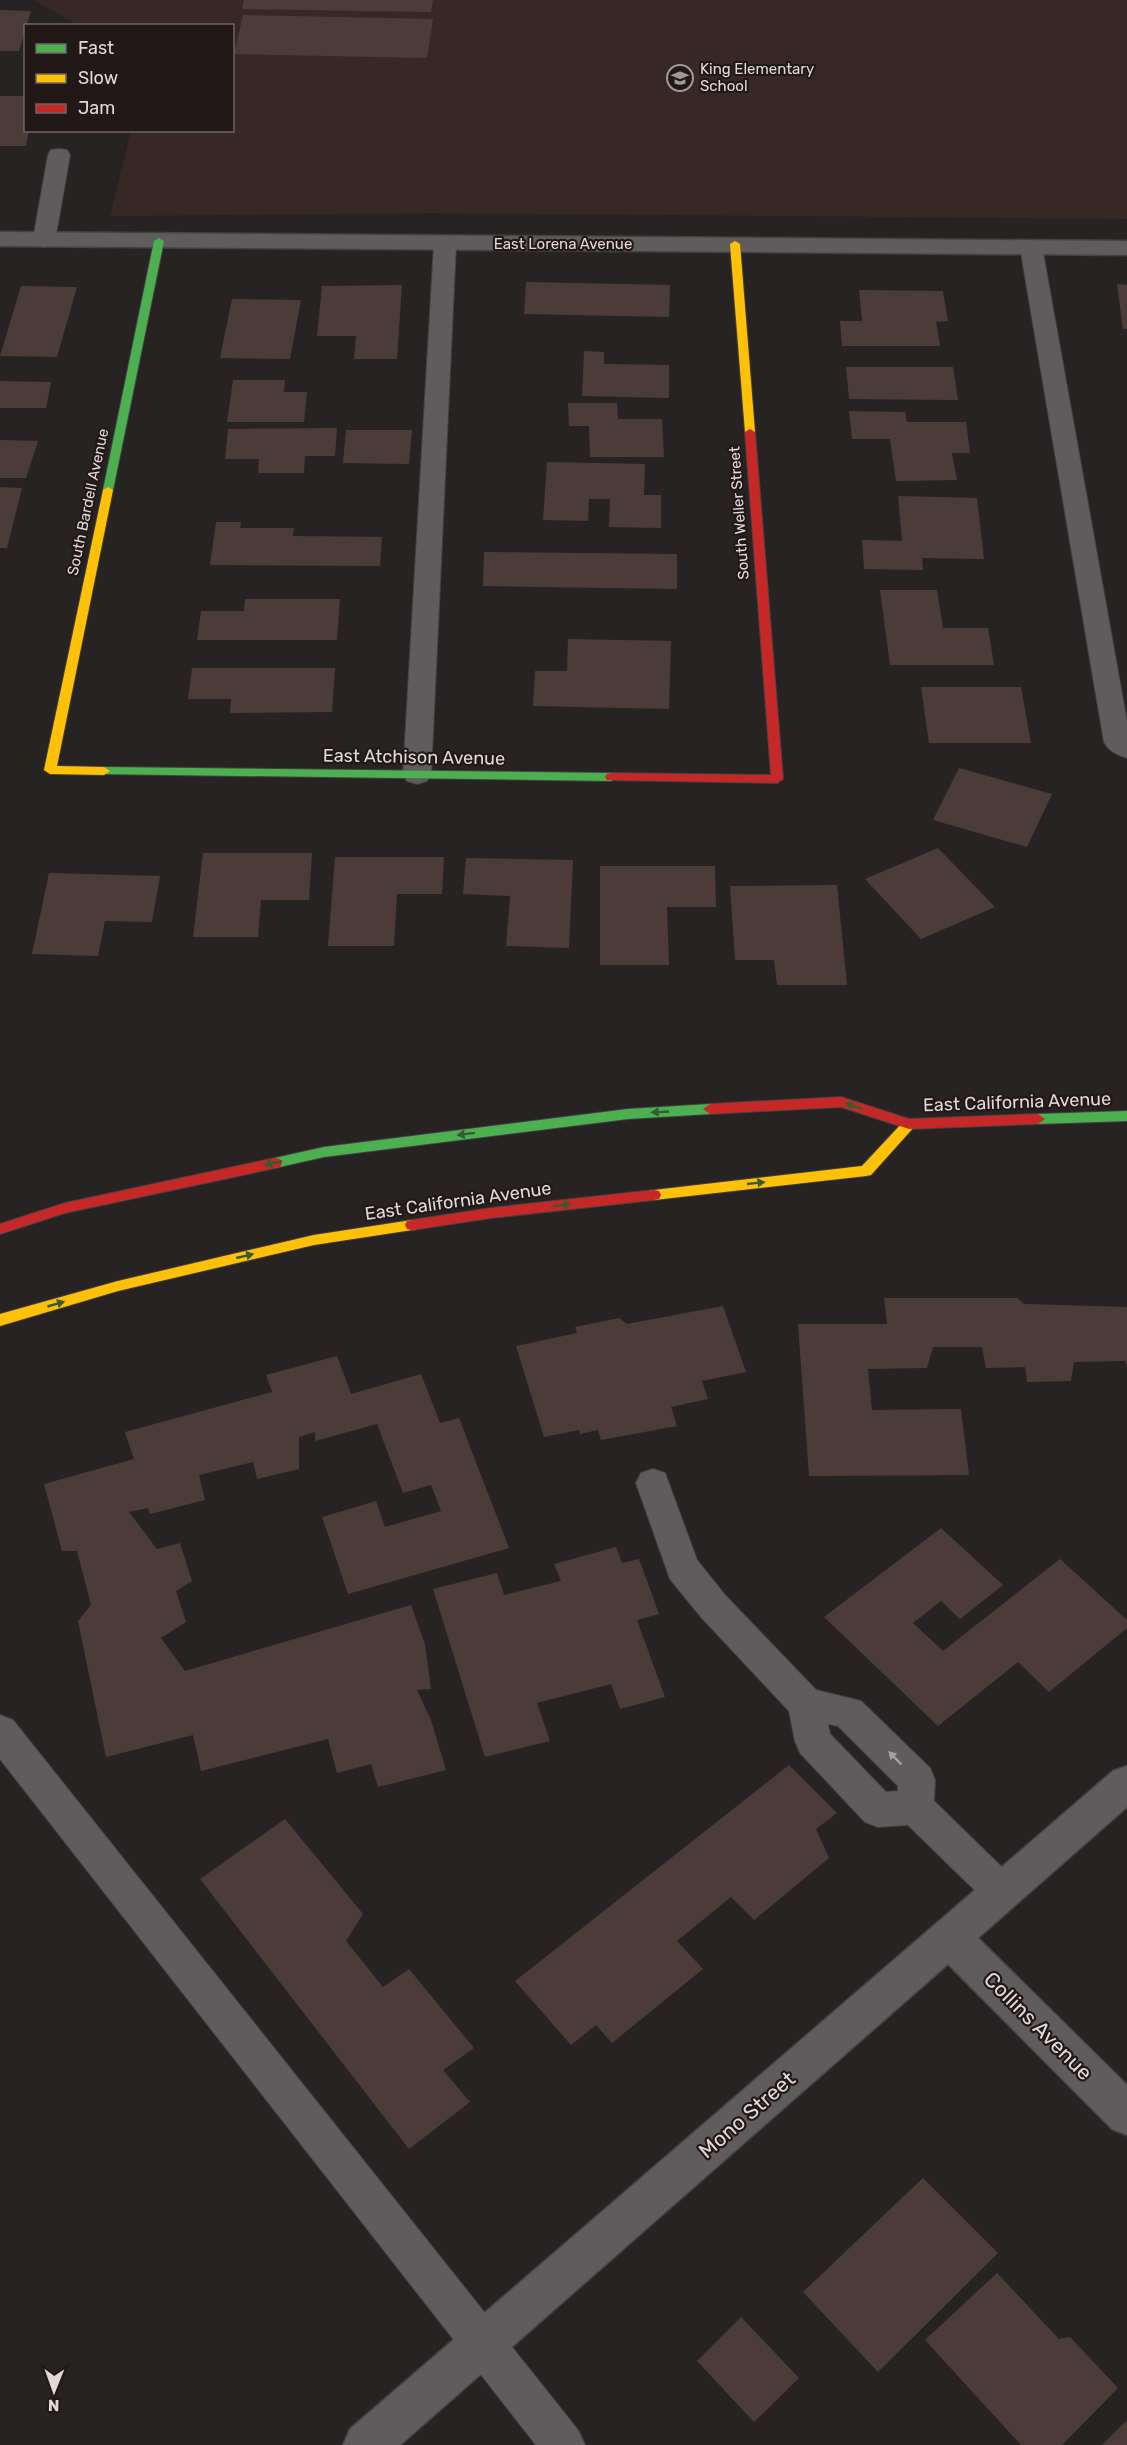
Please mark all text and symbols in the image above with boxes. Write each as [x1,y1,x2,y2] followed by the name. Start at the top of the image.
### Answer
[24,24,234,132] legend
[78,37,114,59] text: Fast
[700,60,814,95] place label: King Elementary School
[665,63,695,93] school or university icon: King Elementary School
[78,67,118,89] text: Slow
[78,97,115,119] text: Jam
[494,235,632,253] street label: East Lorena Avenue
[64,427,112,577] street label: South Bardell Avenue
[725,446,753,580] street label: South Weller Street
[323,744,505,770] street label: East Atchison Avenue
[923,1088,1111,1116] street label: East California Avenue
[845,1101,863,1110] one-way arrow
[650,1107,669,1116] one-way arrow
[456,1129,475,1139] one-way arrow
[264,1159,283,1168] one-way arrow
[363,1177,553,1225] street label: East California Avenue
[746,1178,765,1188] one-way arrow
[552,1200,571,1210] one-way arrow
[236,1251,254,1261] one-way arrow
[47,1299,65,1308] one-way arrow
[888,1751,902,1766] one-way arrow
[979,1966,1098,2085] street label: Collins Avenue
[693,2066,800,2163] street label: Mono Street
[24,2361,84,2421] north arrow
[48,2396,60,2415] text: N

